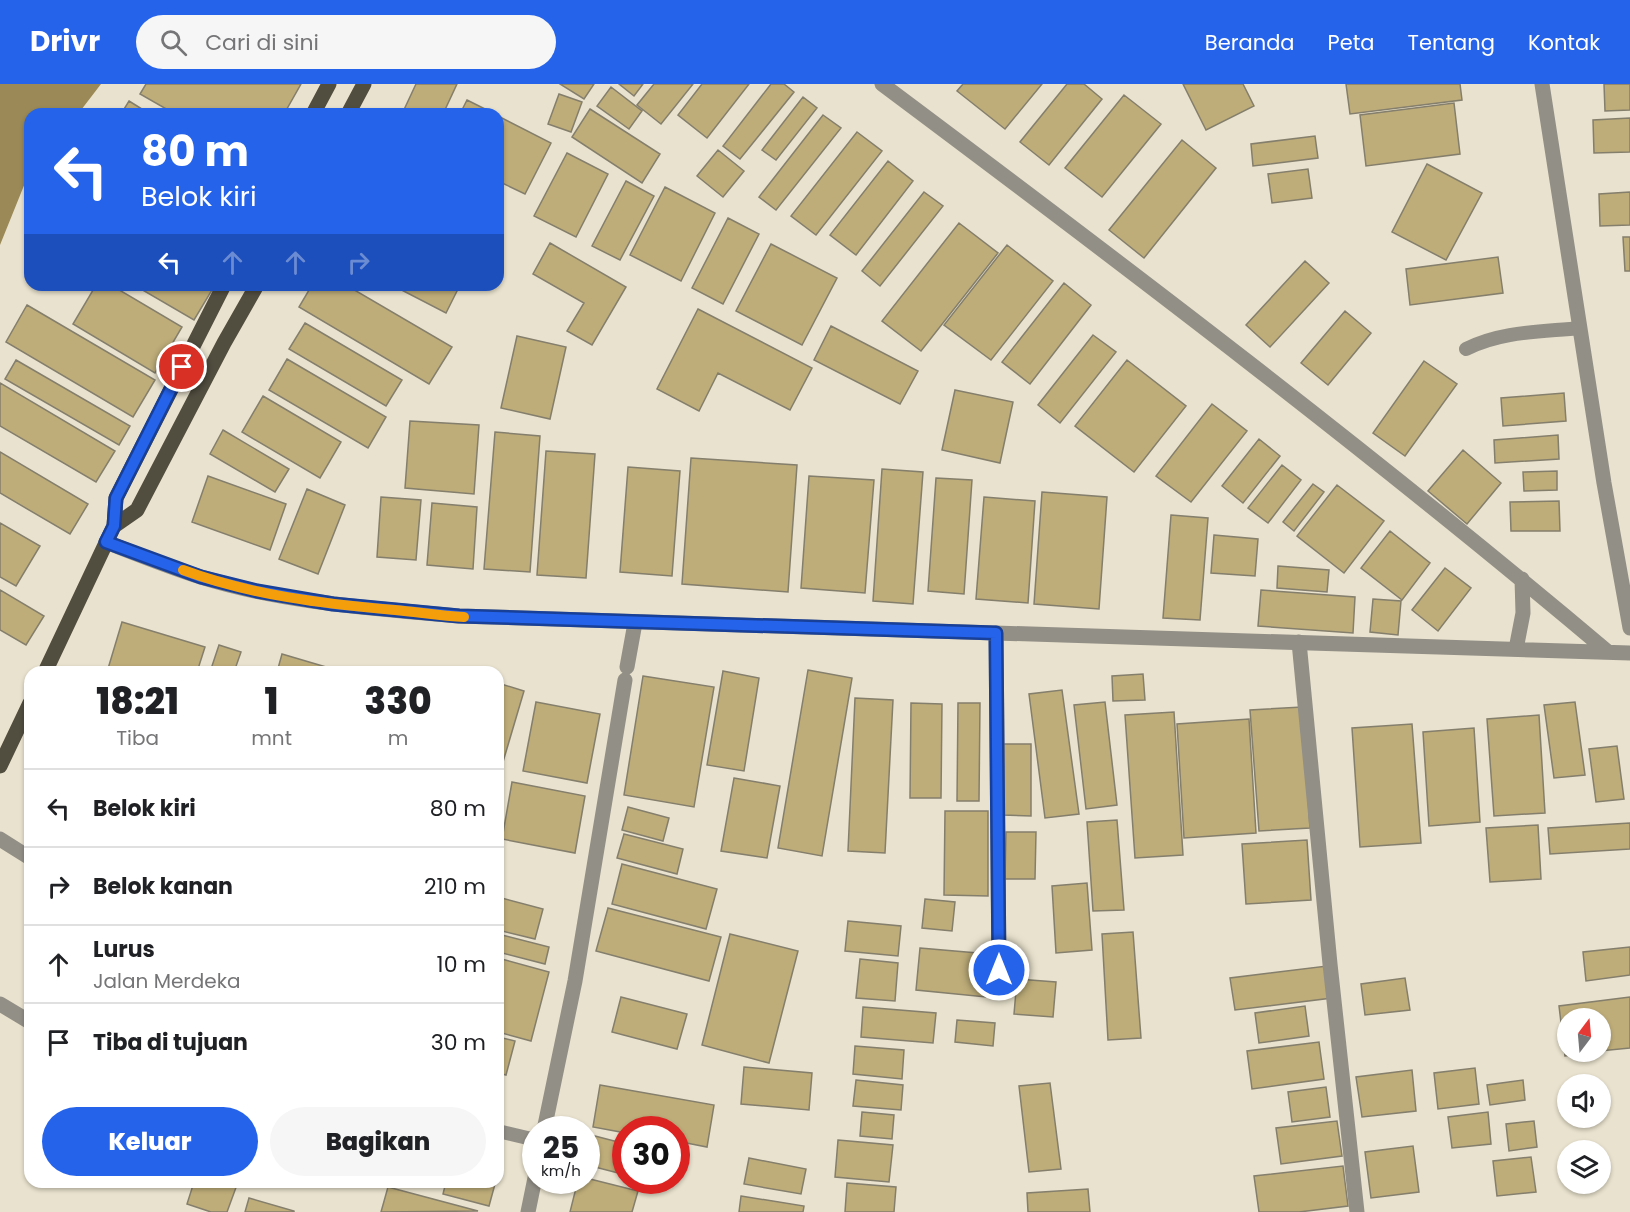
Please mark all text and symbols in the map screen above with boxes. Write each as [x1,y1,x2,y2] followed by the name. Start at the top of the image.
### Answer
[136,15,556,69] search box
[30,22,100,61] text: Drivr
[157,26,190,59] icon: search
[205,27,319,58] text: Cari di sini
[1205,28,1295,57] text: Beranda
[1328,28,1375,57] text: Peta
[1408,28,1495,57] text: Tentang
[1528,28,1600,57] text: Kontak
[141,122,249,181] text: 80 m
[42,132,120,210] icon: left
[141,178,257,215] text: Belok kiri
[153,246,186,279] icon: left
[216,246,249,279] icon: ahead
[279,246,312,279] icon: ahead
[342,246,375,279] icon: right
[156,341,207,392] pin
[165,350,198,383] icon: arrive
[96,676,179,727] text: 18:21
[265,676,279,727] text: 1
[364,676,432,727] text: 330
[116,724,159,752] text: Tiba
[251,724,292,752] text: mnt
[388,724,408,752] text: m
[42,792,75,825] icon: left
[93,793,196,824] text: Belok kiri
[430,793,486,824] text: 80 m
[42,870,75,903] icon: right
[93,871,233,902] text: Belok kanan
[424,871,486,902] text: 210 m
[93,934,155,965] text: Lurus
[967,938,1031,1002] position arrow
[42,948,75,981] icon: ahead
[437,949,486,980] text: 10 m
[93,967,241,995] text: Jalan Merdeka
[1557,1008,1611,1062] north arrow
[1557,1008,1611,1194] map controls
[42,1026,75,1059] icon: arrive
[93,1027,248,1058] text: Tiba di tujuan
[431,1027,486,1058] text: 30 m
[1557,1074,1611,1128] button: sound
[42,1107,258,1176] button: Keluar
[270,1107,486,1176] button: Bagikan
[612,1116,690,1194] speed limit sign: 30
[543,1126,579,1169] text: 25
[1557,1140,1611,1194] button: layers
[541,1160,581,1181] text: km/h

